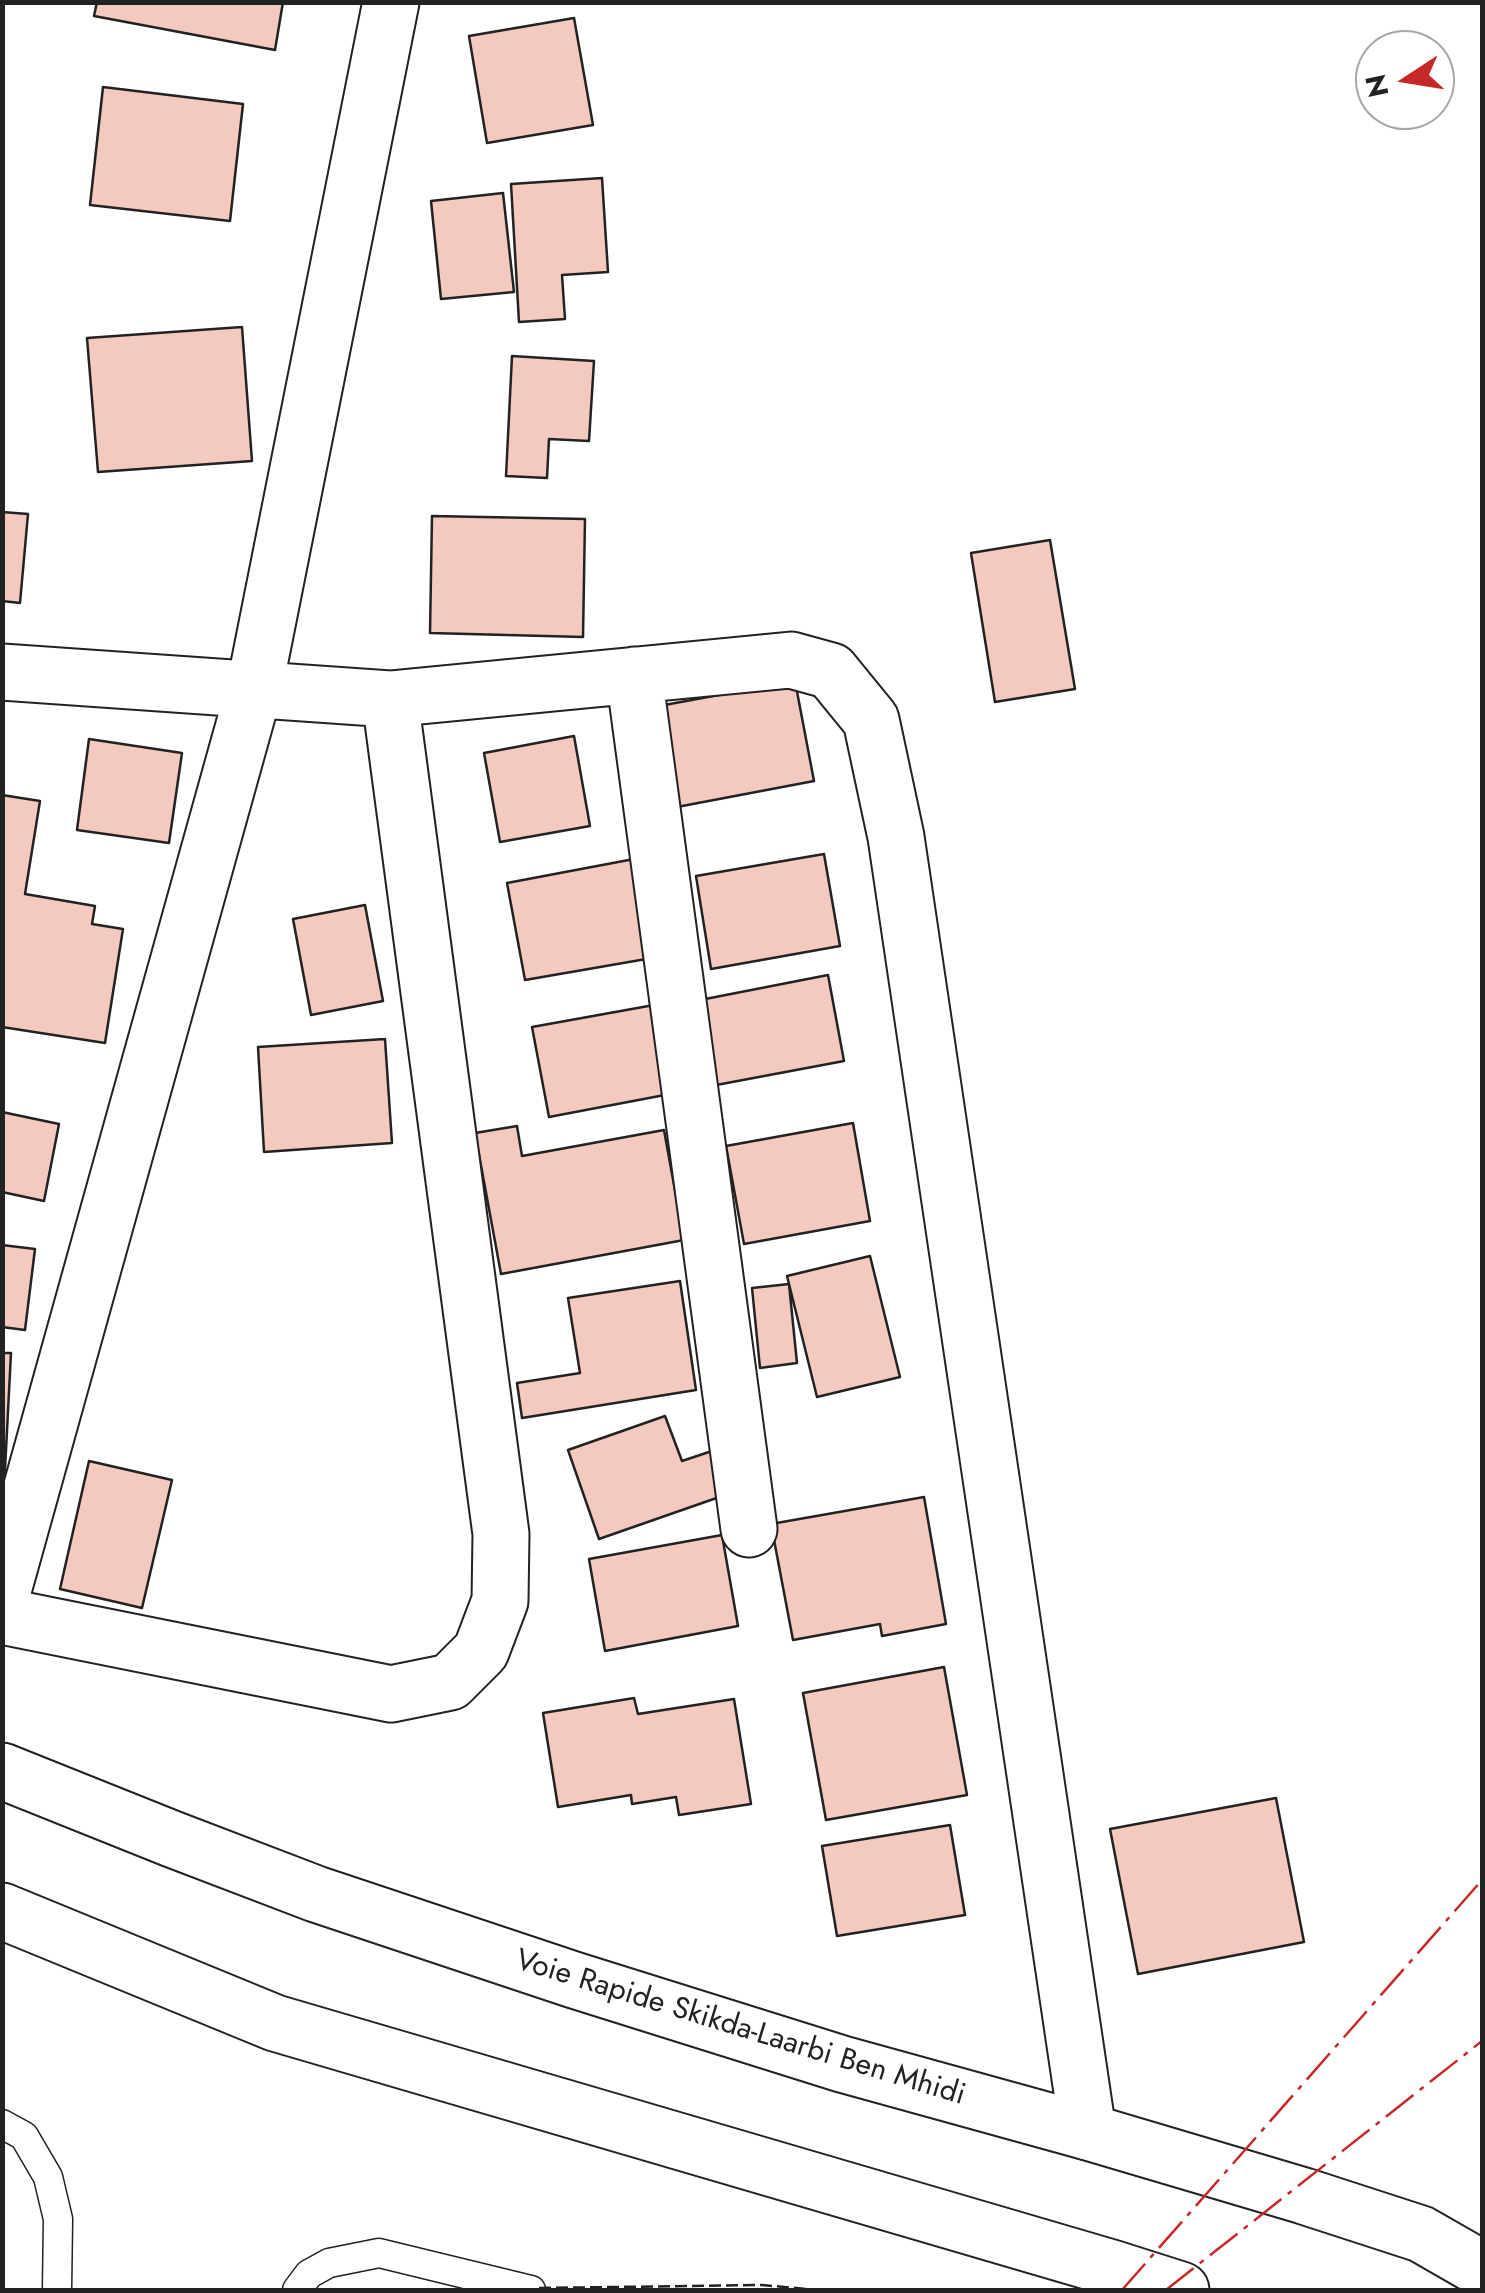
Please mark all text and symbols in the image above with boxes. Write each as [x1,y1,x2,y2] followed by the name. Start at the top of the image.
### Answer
[1355,30,1455,130] north arrow
[1355,71,1399,101] text: N
[511,1943,969,2115] street label: Voie Rapide Skikda-Laarbi Ben Mhidi

